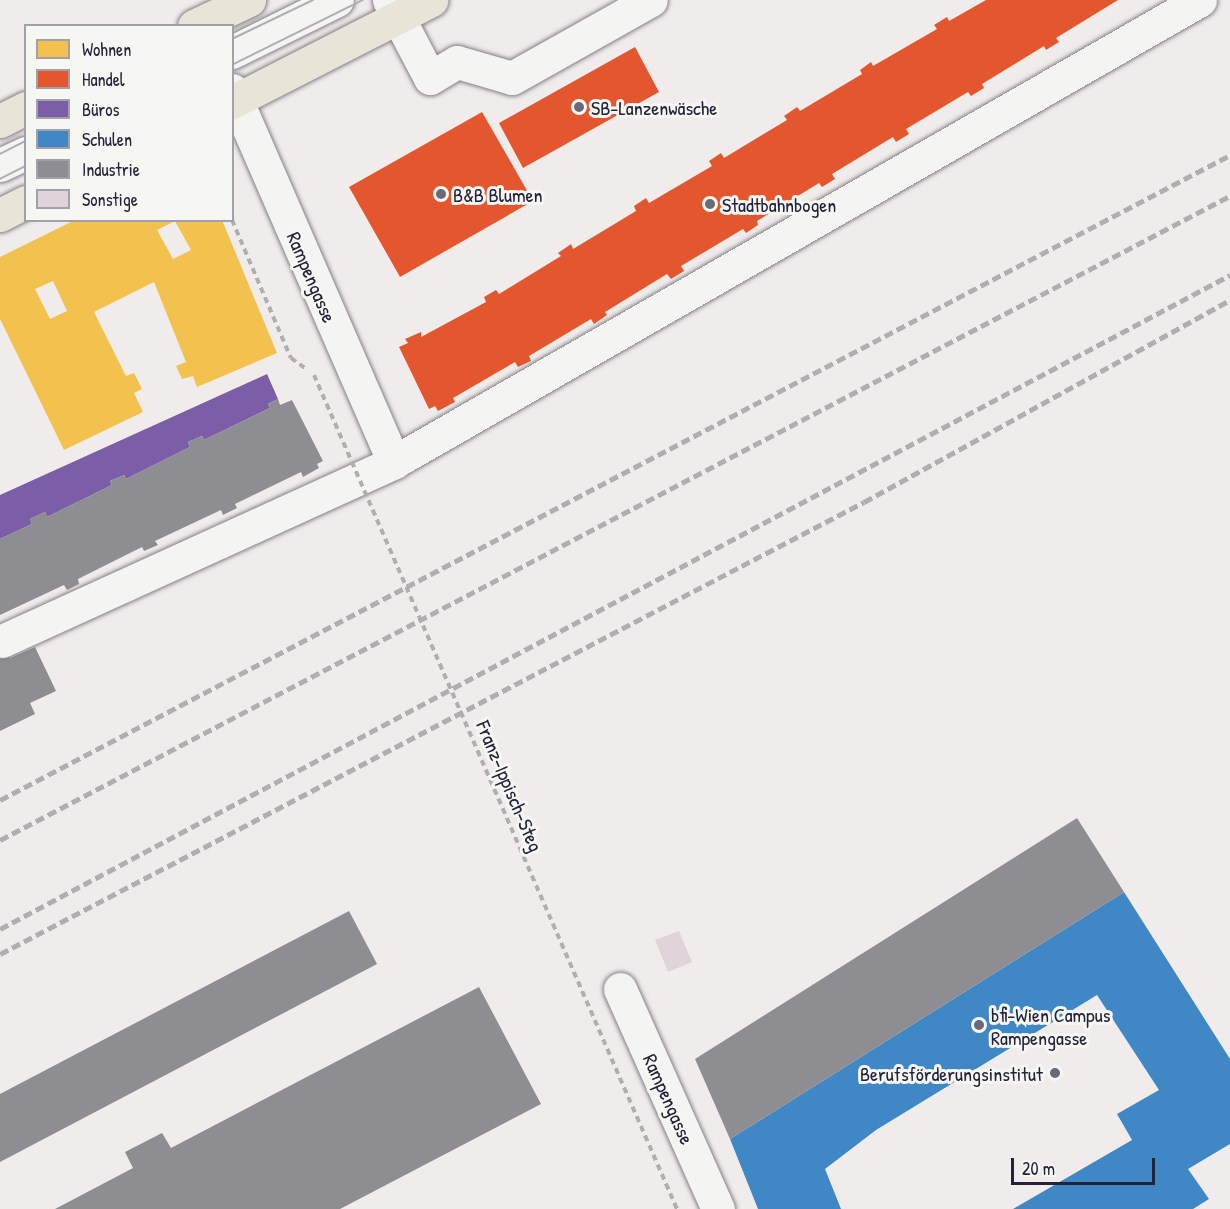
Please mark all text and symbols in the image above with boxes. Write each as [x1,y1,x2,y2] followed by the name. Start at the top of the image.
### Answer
[24,24,234,222] legend
[82,37,131,62] text: Wohnen
[82,67,125,92] text: Handel
[591,95,717,119] place label: SB-Lanzenwäsche
[82,97,119,122] text: Büros
[572,100,586,114] marker: SB-Lanzenwäsche
[82,127,132,152] text: Schulen
[82,157,140,182] text: Industrie
[453,182,543,206] place label: B&B Blumen
[82,187,138,212] text: Sonstige
[434,187,448,201] marker: B&B Blumen
[722,192,836,216] place label: Stadtbahnbogen
[703,197,717,211] marker: Stadtbahnbogen
[282,228,342,326] street label: Rampengasse
[472,717,548,855] street label: Franz-Ippisch-Steg
[991,1002,1110,1049] place label: bfi-Wien Campus Rampengasse
[972,1018,986,1032] marker: bfi-Wien Campus Rampengasse
[638,1050,700,1148] street label: Rampengasse
[860,1061,1043,1085] place label: Berufsförderungsinstitut
[1048,1066,1062,1080] marker: Berufsförderungsinstitut
[1014,1146,1158,1184] scale bar
[1022,1156,1055,1181] text: 20 m

